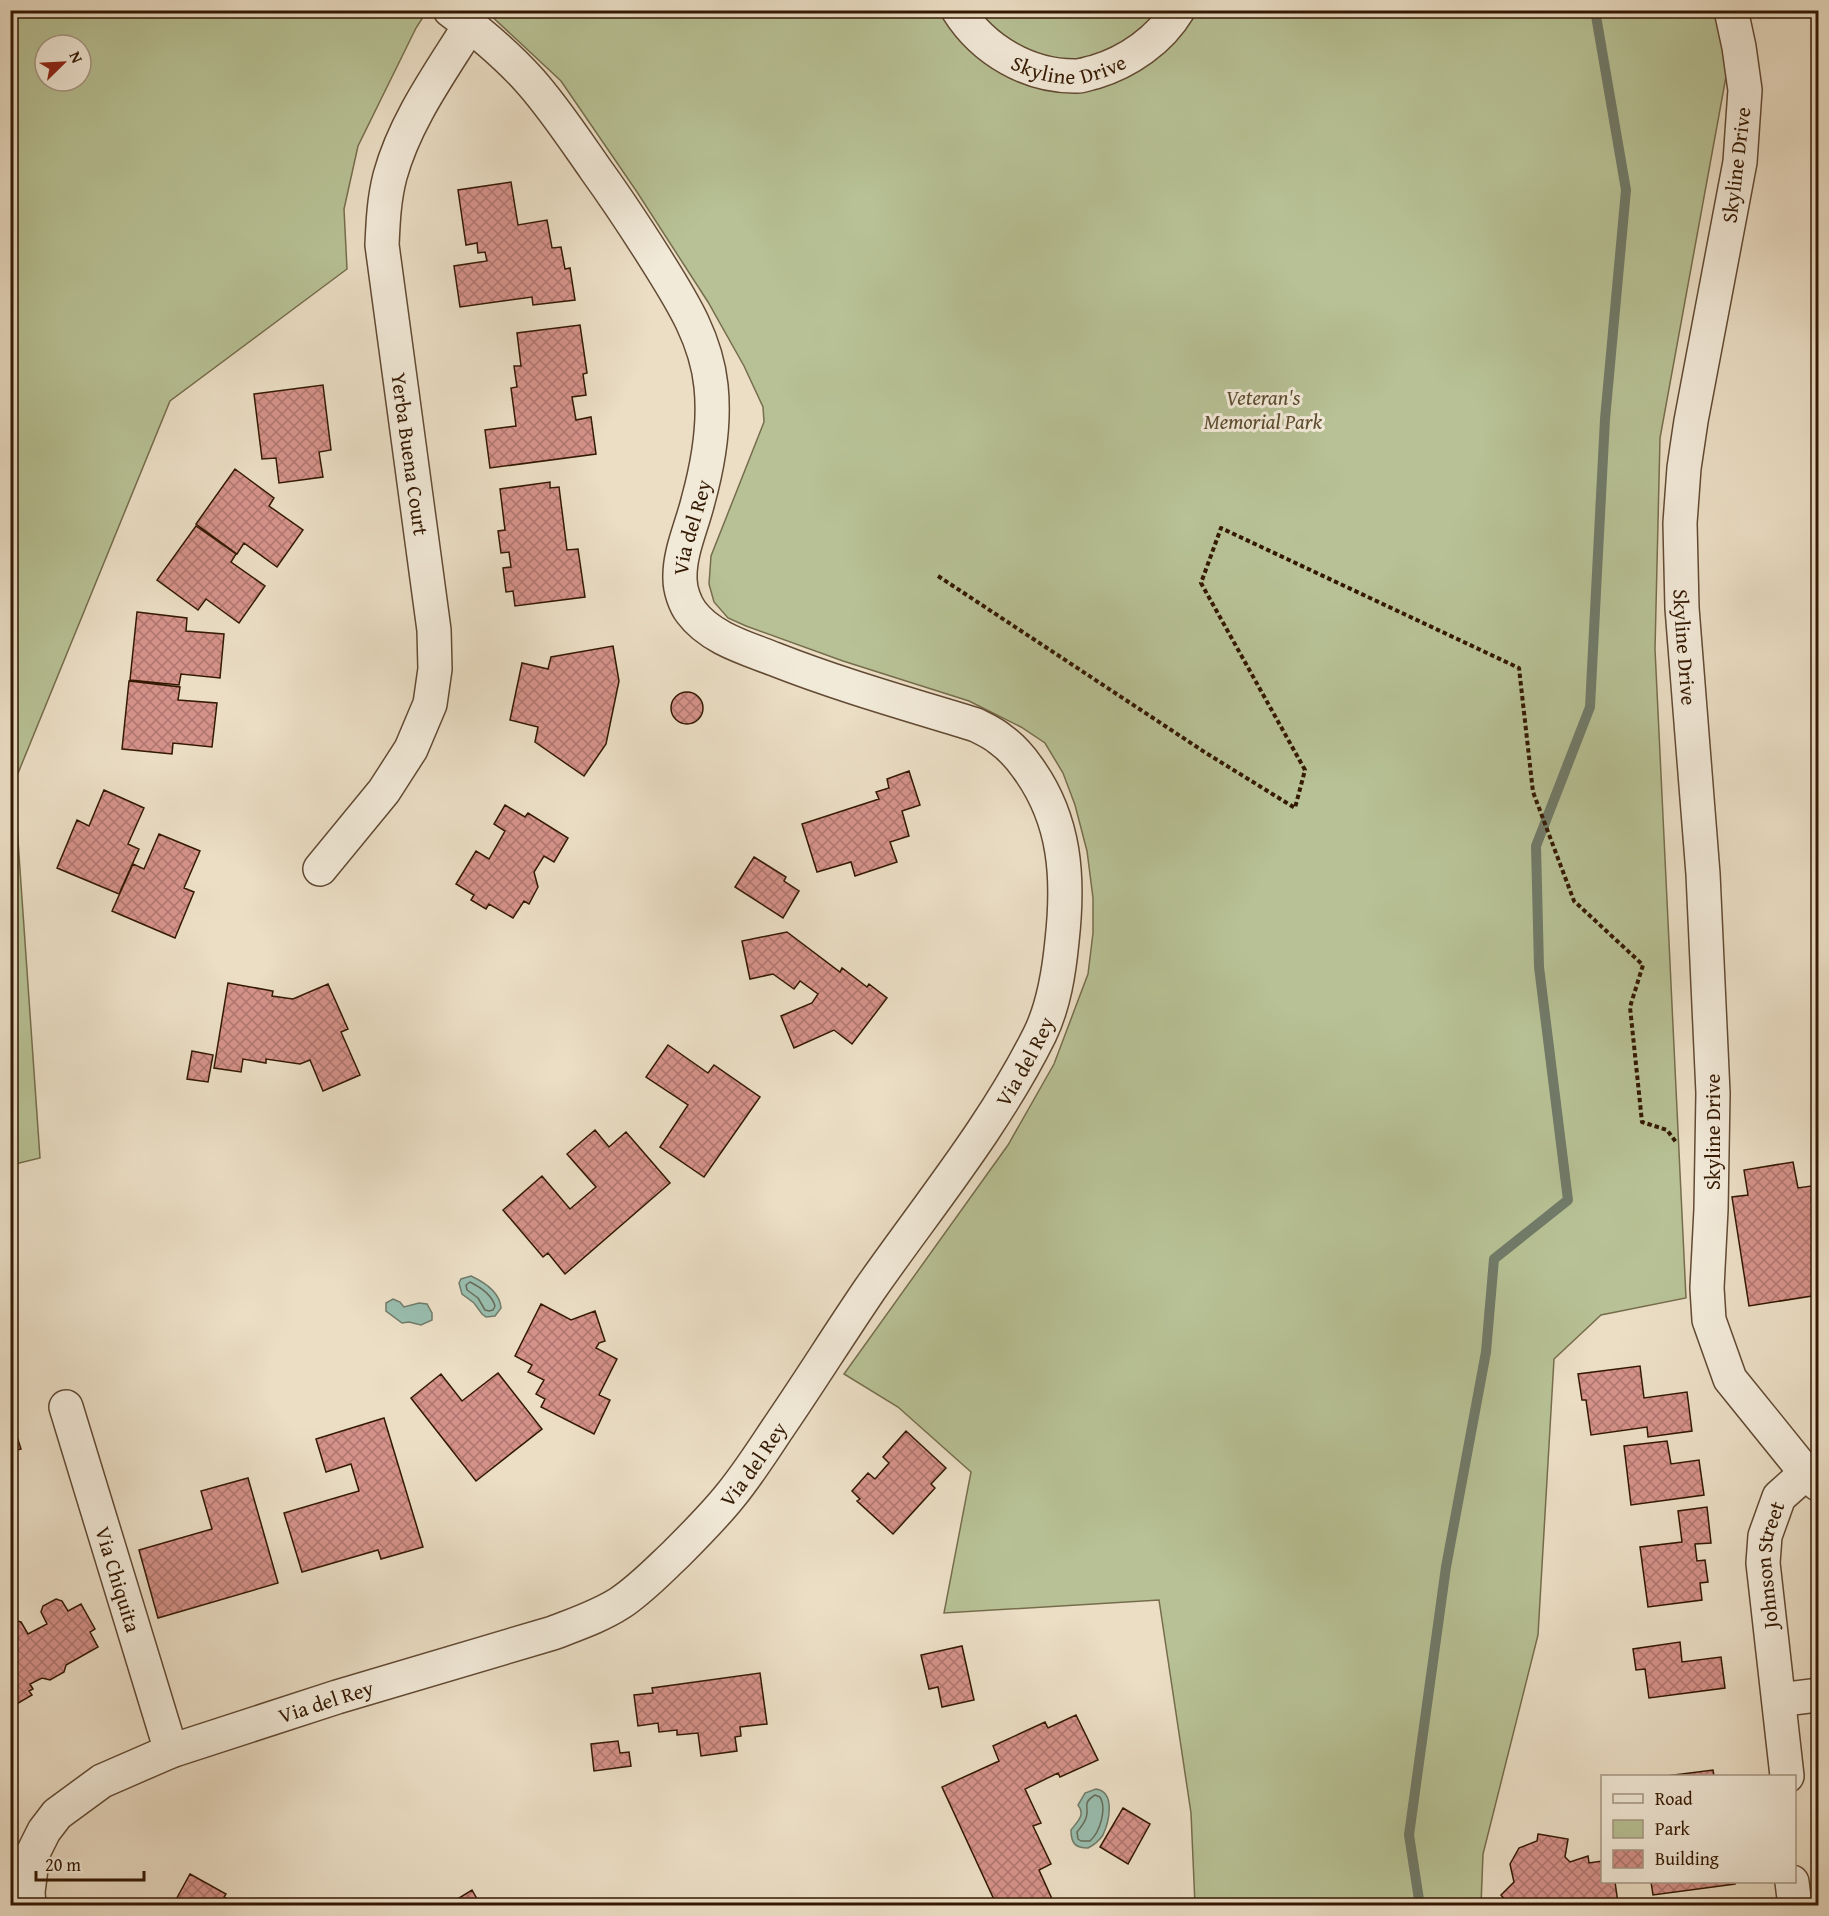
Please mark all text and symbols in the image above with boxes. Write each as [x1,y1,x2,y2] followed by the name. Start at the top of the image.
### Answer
[33,33,93,93] north arrow
[1006,46,1131,92] street label: Skyline Drive
[64,47,90,67] text: N
[1714,105,1759,225] street label: Skyline Drive
[383,370,437,538] street label: Yerba Buena Court
[1204,382,1323,437] park label: Veteran's Memorial Park
[664,476,719,576] street label: Via del Rey
[1666,589,1705,707] street label: Skyline Drive
[987,1011,1062,1112] street label: Via del Rey
[1697,1074,1728,1190] street label: Skyline Drive
[712,1414,794,1513] street label: Via del Rey
[1747,1496,1792,1633] street label: Johnson Street
[88,1522,149,1636] street label: Via Chiquita
[274,1671,378,1731] street label: Via del Rey
[1601,1775,1796,1883] legend
[1655,1785,1693,1812] text: Road
[1655,1815,1691,1842] text: Park
[36,1844,144,1882] scale bar
[1655,1845,1719,1872] text: Building
[45,1851,81,1878] text: 20 m

